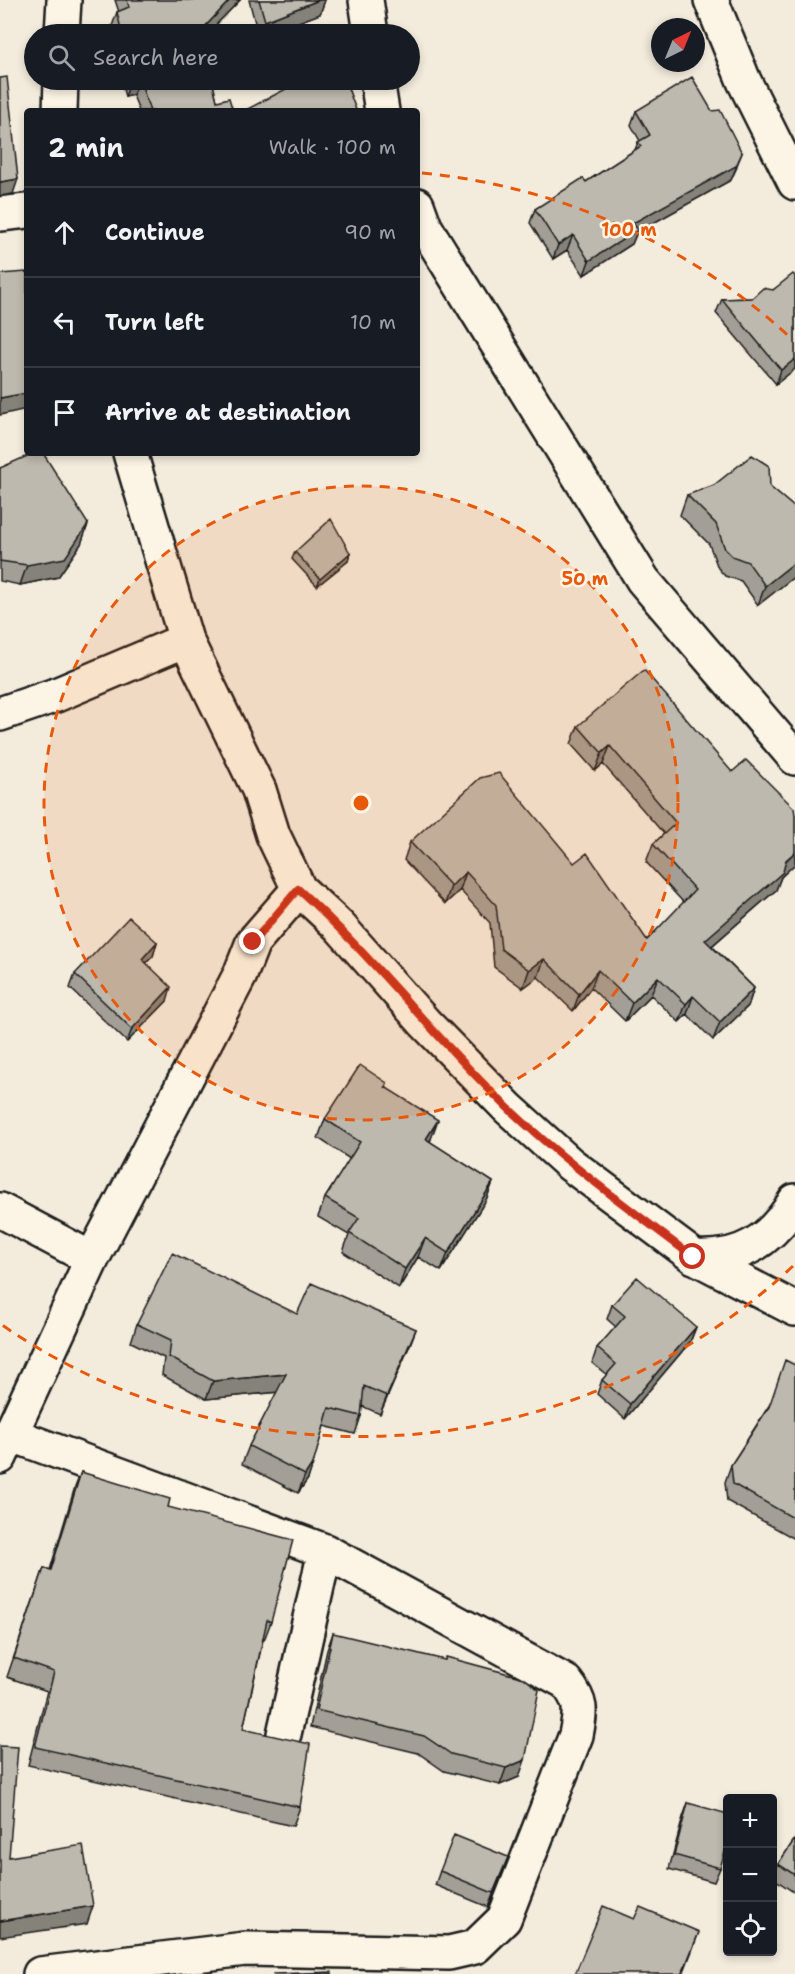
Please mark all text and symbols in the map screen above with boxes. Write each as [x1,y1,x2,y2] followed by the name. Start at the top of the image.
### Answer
[651,18,705,72] north arrow
[24,24,420,90] search box
[45,41,78,74] icon: search
[93,43,219,72] text: Search here
[48,130,124,165] text: 2 min
[269,134,396,160] text: Walk · 100 m
[48,216,81,249] icon: ahead
[105,218,205,247] text: Continue
[601,218,657,242] text: 100 m
[344,219,396,245] text: 90 m
[48,306,81,339] icon: left
[105,308,204,337] text: Turn left
[350,309,396,335] text: 10 m
[48,396,81,429] icon: arrive
[105,398,351,427] text: Arrive at destination
[562,567,609,591] text: 50 m
[351,793,371,813] centre of rings
[239,928,265,954] route end
[679,1243,705,1269] route start
[723,1794,777,1956] map controls
[723,1794,777,1848] button: +
[723,1848,777,1902] button: −
[723,1902,777,1956] button: locate

